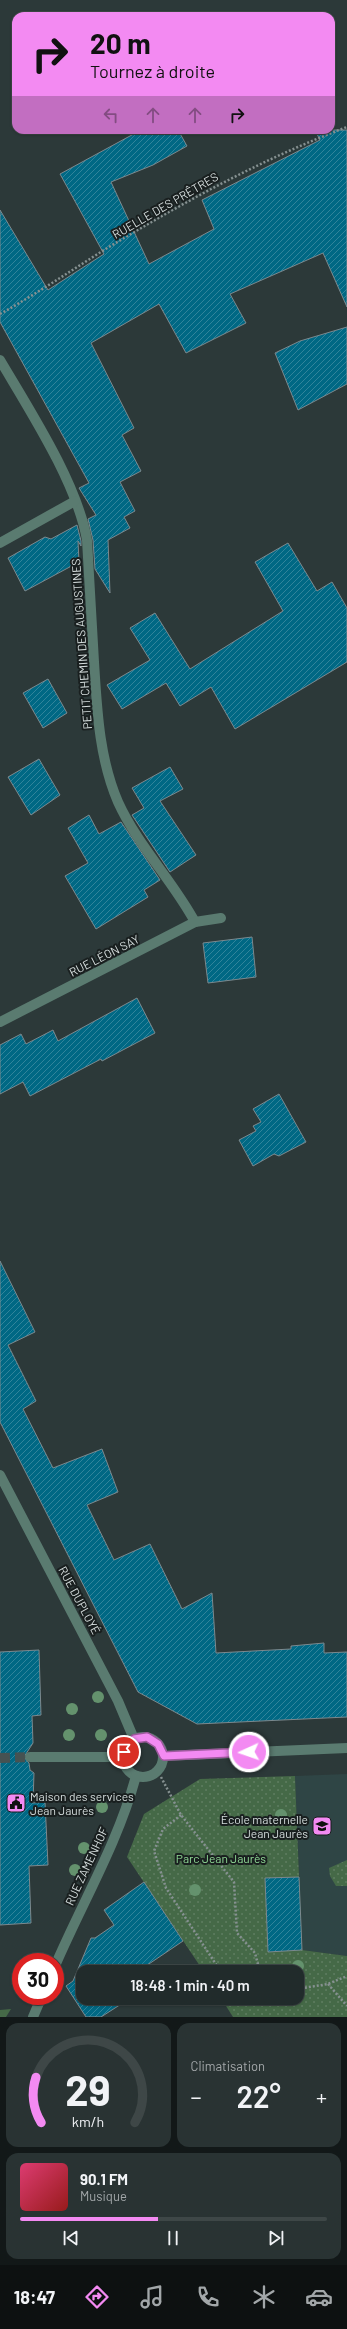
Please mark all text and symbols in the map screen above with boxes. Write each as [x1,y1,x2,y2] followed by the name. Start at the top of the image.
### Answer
[90,26,151,60] text: 20 m
[24,28,76,80] icon: right
[90,60,215,82] text: Tournez à droite
[100,104,122,126] icon: left
[142,104,164,126] icon: ahead
[184,104,206,126] icon: ahead
[226,104,248,126] icon: right
[110,169,220,241] street label: RUELLE DES PRÊTRES
[68,558,94,730] street label: PETIT CHEMIN DES AUGUSTINES
[66,931,142,979] street label: RUE LÉON SAY
[56,1564,104,1636] street label: RUE DUPLOYÉ
[228,1731,270,1773] position arrow
[107,1735,141,1769] pin
[113,1741,135,1763] icon: arrive
[30,1789,134,1817] place label: Maison des services Jean Jaurès
[5,1792,27,1814] public building icon: Maison des services Jean Jaurès
[221,1812,308,1840] place label: École maternelle Jean Jaurès
[311,1815,333,1837] school or university icon: École maternelle Jean Jaurès
[62,1824,110,1907] street label: RUE ZAMENHOF
[176,1851,266,1865] park label: Parc Jean Jaurès
[12,1953,64,2005] speed limit sign: 30
[130,1976,250,1994] text: 18:48 · 1 min · 40 m
[191,2058,265,2074] text: Climatisation
[66,2064,111,2114] text: 29
[237,2078,281,2114] text: 22°
[191,2083,202,2109] text: −
[316,2083,327,2109] text: +
[72,2113,104,2130] text: km/h
[80,2170,128,2188] text: 90.1 FM
[80,2188,127,2204] text: Musique
[60,2227,82,2249] icon: previous
[162,2227,184,2249] icon: pause
[265,2227,287,2249] icon: next
[83,2283,111,2311] icon: directions
[138,2283,166,2311] icon: music
[194,2283,222,2311] icon: phone
[250,2283,278,2311] icon: climate
[305,2283,333,2311] icon: car
[14,2286,55,2308] text: 18:47

